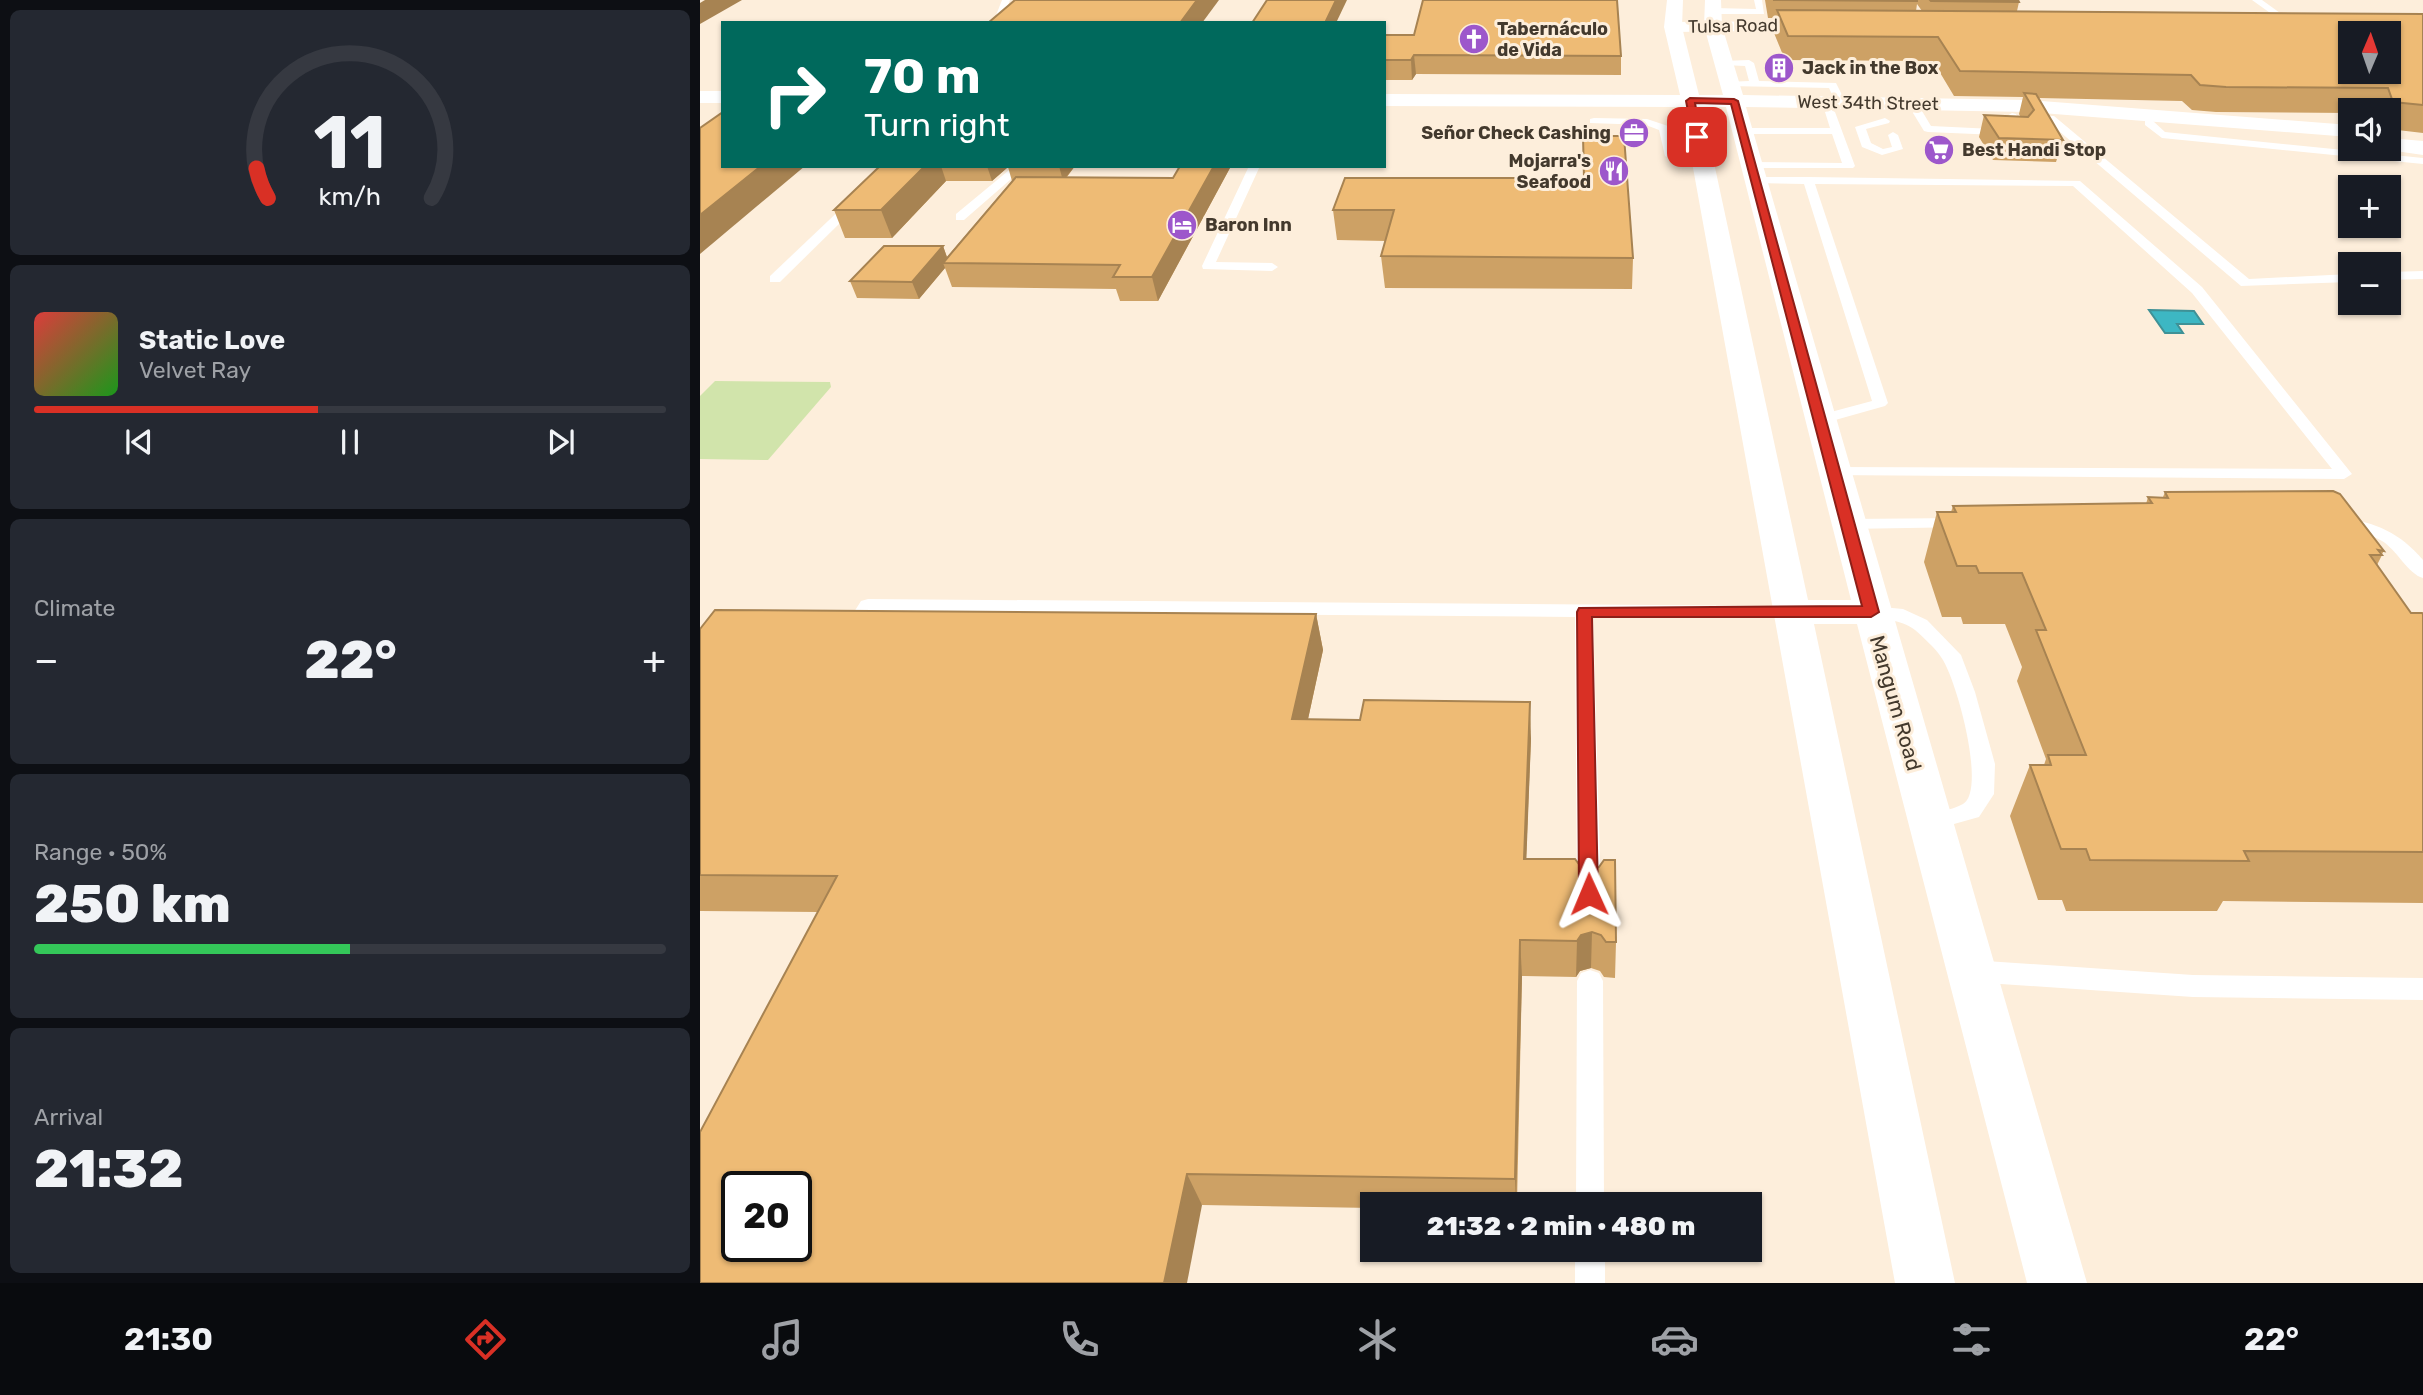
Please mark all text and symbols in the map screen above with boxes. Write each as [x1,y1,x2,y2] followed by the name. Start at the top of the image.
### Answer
[1688,14,1778,38] street label: Tulsa Road
[1497,18,1608,61] place label: Tabernáculo de Vida
[2338,21,2401,84] north arrow
[2338,21,2401,315] map controls
[1457,22,1491,56] church icon: Tabernáculo de Vida
[864,47,981,105] text: 70 m
[749,49,840,140] icon: right
[1762,51,1796,85] building icon: Jack in the Box
[1802,57,1939,79] place label: Jack in the Box
[1797,91,1939,115] street label: West 34th Street
[2338,98,2401,161] button: sound
[314,101,386,187] text: 11
[864,106,1009,144] text: Turn right
[1667,107,1727,167] pin
[1617,116,1651,150] office icon: Señor Check Cashing
[1678,118,1716,156] icon: arrive
[1421,122,1611,144] place label: Señor Check Cashing
[1922,133,1956,167] supermarket icon: Best Handi Stop
[1962,139,2106,161] place label: Best Handi Stop
[1509,150,1591,193] place label: Mojarra's Seafood
[1597,154,1631,188] restaurant icon: Mojarra's Seafood
[2338,175,2401,238] button: +
[319,182,381,211] text: km/h
[1165,208,1199,242] hotel icon: Baron Inn
[1205,214,1292,236] place label: Baron Inn
[2338,252,2401,315] button: −
[139,325,285,356] text: Static Love
[139,356,251,384] text: Velvet Ray
[120,423,158,461] icon: previous
[331,423,369,461] icon: pause
[542,423,580,461] icon: next
[34,594,115,622] text: Climate
[304,629,397,691] text: 22°
[1865,632,1927,774] street label: Mangum Road
[34,637,59,683] text: −
[642,637,666,683] text: +
[34,838,167,866] text: Range · 50%
[1552,857,1626,931] position arrow
[34,873,231,935] text: 250 km
[34,1103,103,1131] text: Arrival
[34,1138,183,1200] text: 21:32
[721,1171,812,1262] speed limit sign: 20
[1427,1211,1695,1242] text: 21:32 · 2 min · 480 m
[461,1315,510,1364] icon: directions
[758,1315,807,1364] icon: music
[1055,1315,1104,1364] icon: phone
[1353,1315,1402,1364] icon: climate
[1650,1315,1699,1364] icon: car
[1947,1315,1996,1364] icon: filters
[124,1320,213,1358] text: 21:30
[2244,1320,2299,1358] text: 22°

